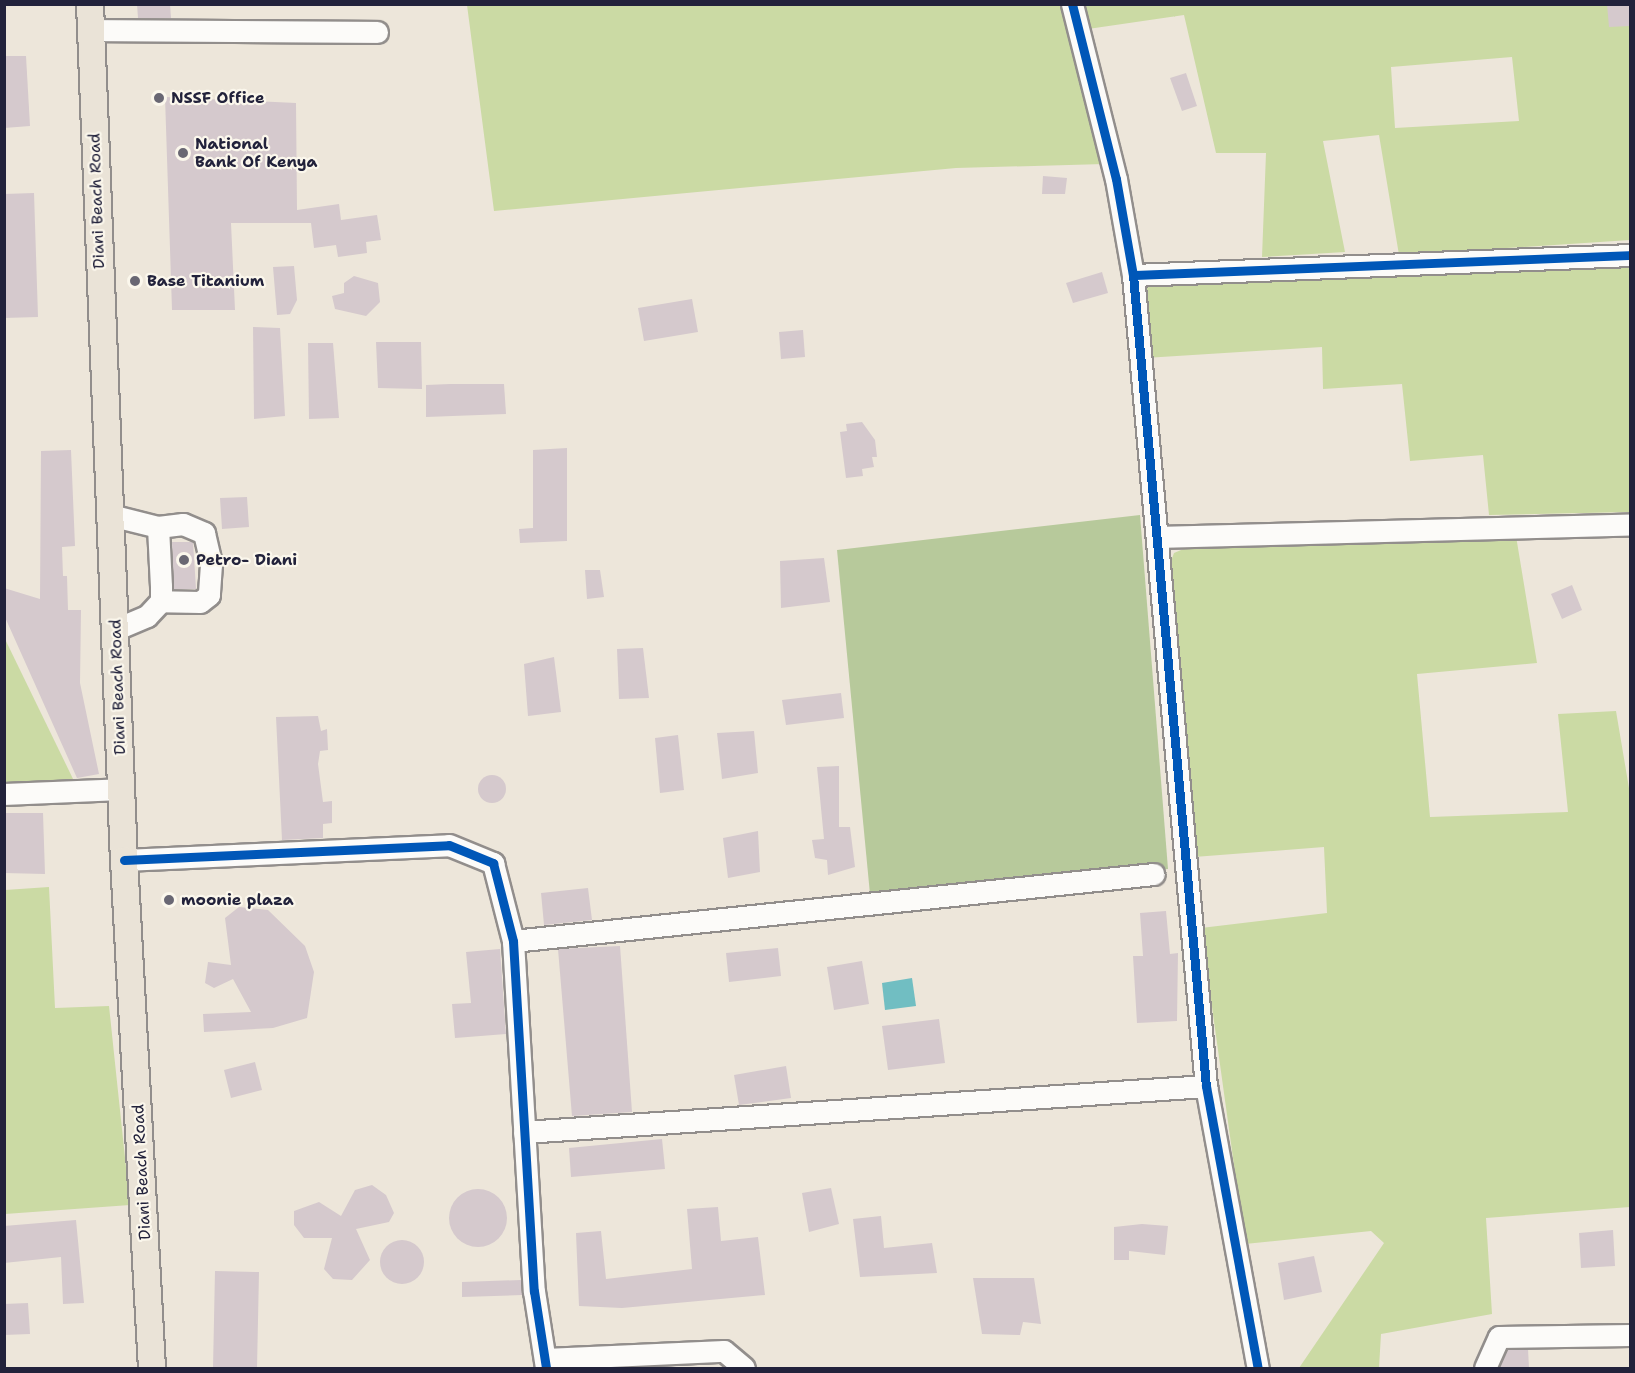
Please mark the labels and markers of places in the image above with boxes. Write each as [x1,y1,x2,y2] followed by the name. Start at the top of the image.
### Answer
[171,88,265,108] place label: NSSF Office
[152,91,166,105] marker: NSSF Office
[195,134,317,172] place label: National Bank Of Kenya
[176,146,190,160] marker: National Bank Of Kenya
[147,271,264,291] place label: Base Titanium
[128,274,142,288] marker: Base Titanium
[196,550,297,570] place label: Petro- Diani
[177,553,191,567] marker: Petro- Diani
[181,890,294,910] place label: moonie plaza
[162,893,176,907] marker: moonie plaza

